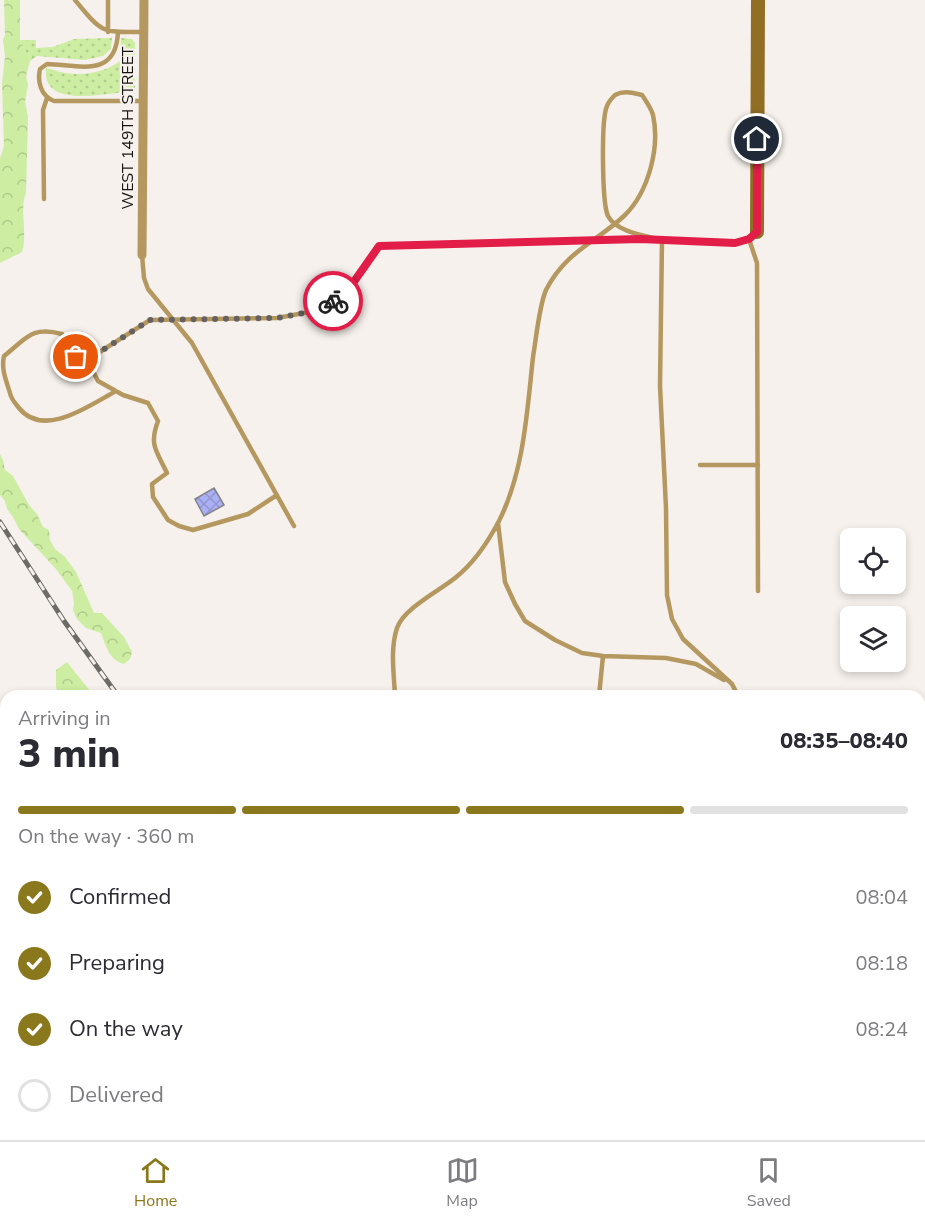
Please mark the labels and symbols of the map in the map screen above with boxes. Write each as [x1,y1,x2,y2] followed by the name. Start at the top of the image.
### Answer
[117,46,139,209] street label: WEST 149TH STREET
[731,113,782,164] pin
[303,271,363,331] courier
[50,331,101,382] pin

